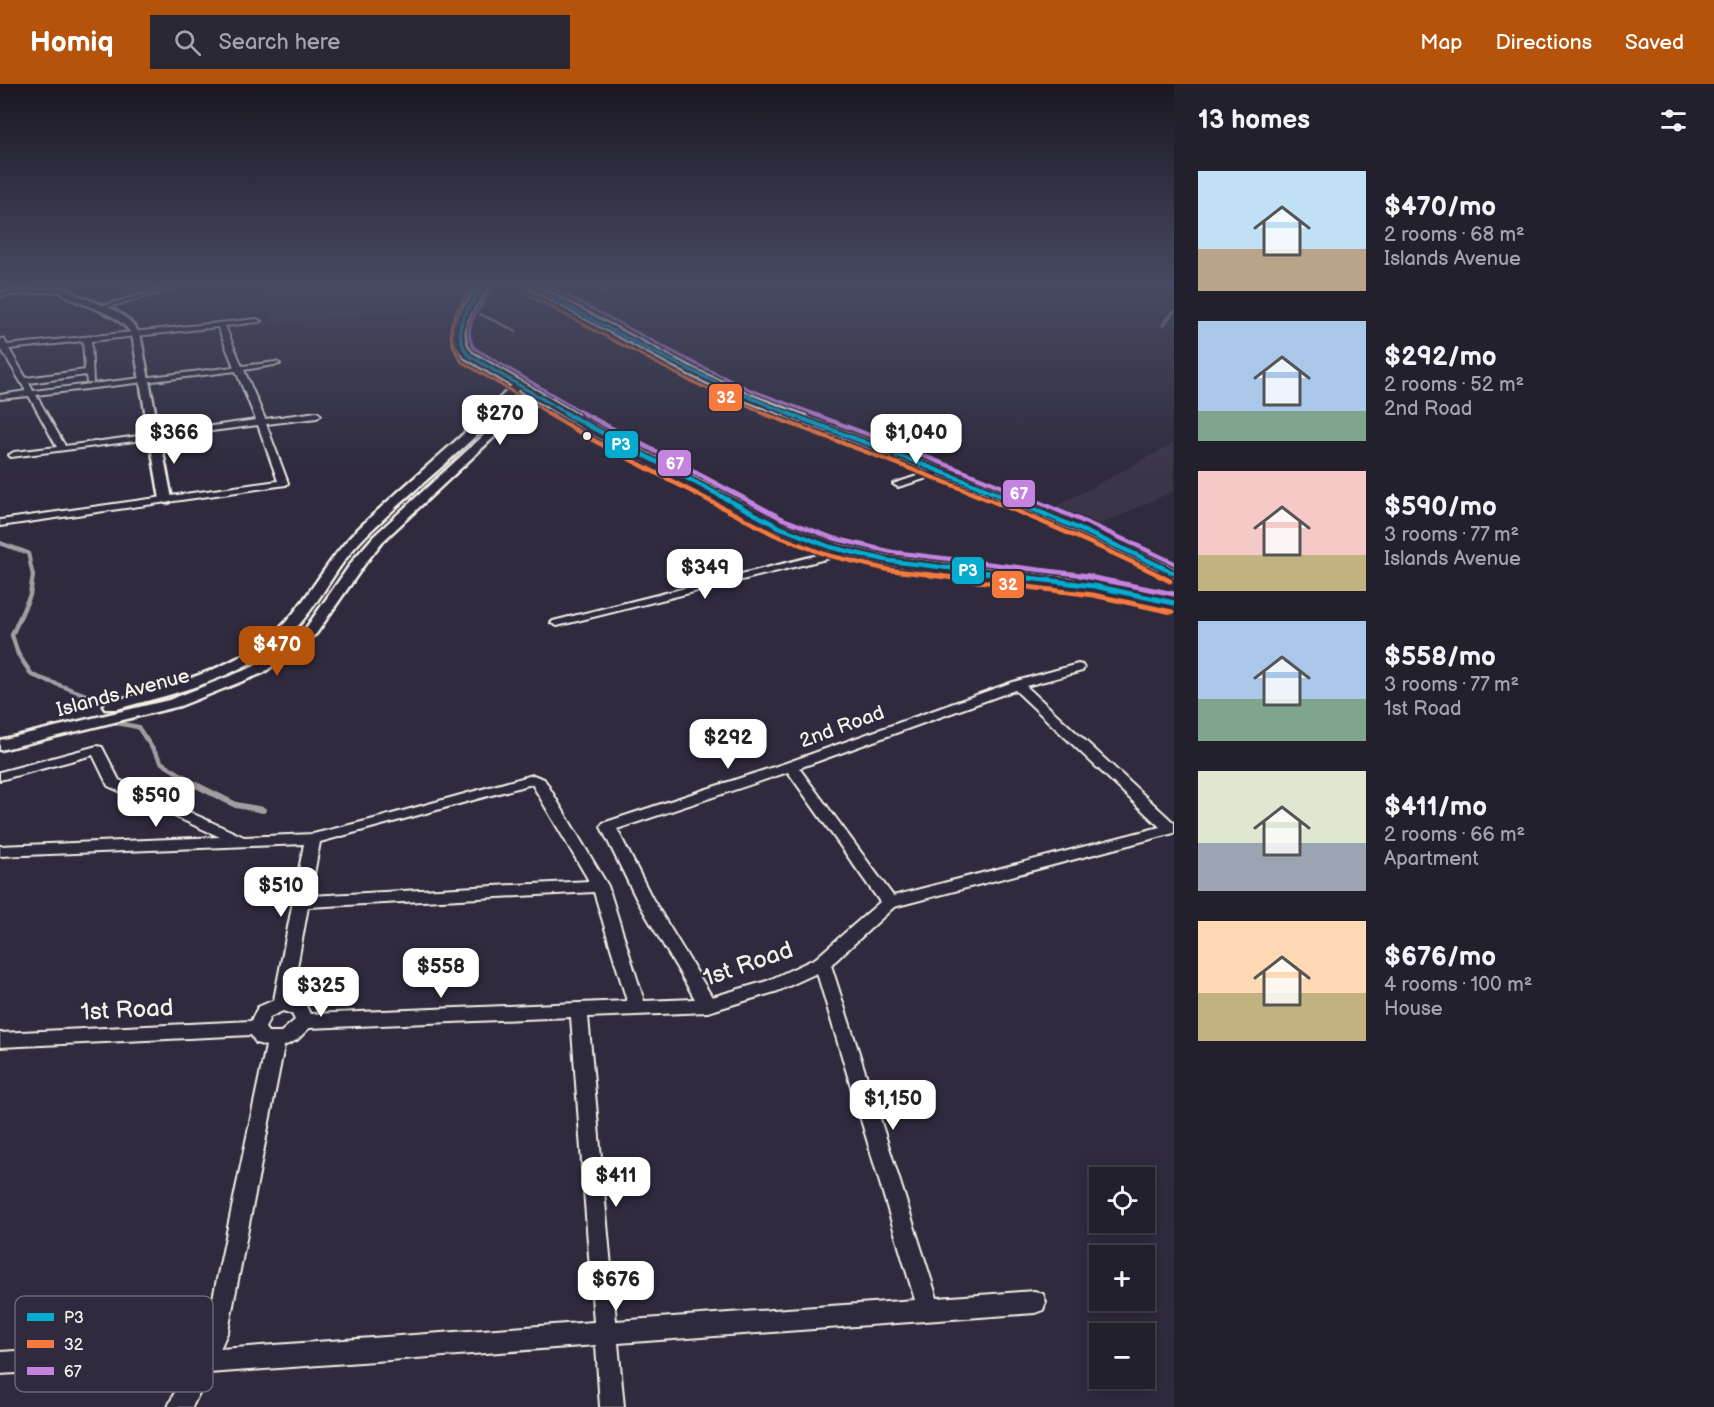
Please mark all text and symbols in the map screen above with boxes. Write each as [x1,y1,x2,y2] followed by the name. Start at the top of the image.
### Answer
[150,15,570,69] search box
[30,26,114,59] text: Homiq
[171,26,204,59] icon: search
[219,29,340,56] text: Search here
[1420,30,1463,55] text: Map
[1496,30,1592,55] text: Directions
[1625,30,1684,55] text: Saved
[1657,104,1690,137] icon: filters
[1198,105,1310,136] text: 13 homes
[1384,192,1496,223] text: $470/mo
[1246,195,1318,267] icon: home
[1384,223,1525,247] text: 2 rooms · 68 m²
[1384,247,1521,271] text: Islands Avenue
[1384,342,1497,373] text: $292/mo
[1246,345,1318,417] icon: home
[1384,373,1524,397] text: 2 rooms · 52 m²
[708,383,743,412] line badge: 32
[717,389,736,408] text: 32
[464,395,536,446] pin: $270
[1384,397,1472,421] text: 2nd Road
[476,402,524,426] text: $270
[138,414,210,465] pin: $366
[867,414,965,465] pin: $1,040
[149,421,199,445] text: $366
[885,421,947,445] text: $1,040
[581,430,593,442] unlabelled marker
[604,430,639,459] line badge: P3
[611,436,631,455] text: P3
[657,449,692,477] line badge: 67
[666,455,684,474] text: 67
[1002,479,1036,508] line badge: 67
[1010,485,1028,504] text: 67
[1384,492,1497,523] text: $590/mo
[1246,495,1318,567] icon: home
[1384,523,1519,547] text: 3 rooms · 77 m²
[1384,547,1521,571] text: Islands Avenue
[669,549,741,600] pin: $349
[681,556,729,580] text: $349
[951,556,985,585] line badge: P3
[958,562,978,581] text: P3
[991,570,1025,599] line badge: 32
[999,576,1018,595] text: 32
[241,626,313,677] pin: $470
[253,633,301,657] text: $470
[1384,642,1496,673] text: $558/mo
[1246,645,1318,717] icon: home
[54,664,192,722] street label: Islands Avenue
[1384,673,1519,697] text: 3 rooms · 77 m²
[1384,697,1462,721] text: 1st Road
[796,701,888,753] street label: 2nd Road
[692,719,764,770] pin: $292
[704,726,752,750] text: $292
[120,777,192,828] pin: $590
[132,784,180,808] text: $590
[1384,792,1487,823] text: $411/mo
[1246,795,1318,867] icon: home
[1384,823,1525,847] text: 2 rooms · 66 m²
[1384,847,1479,871] text: Apartment
[245,867,317,918] pin: $510
[258,874,304,898] text: $510
[699,935,797,993] street label: 1st Road
[1384,942,1496,973] text: $676/mo
[1246,945,1318,1017] icon: home
[405,948,477,999] pin: $558
[417,955,465,979] text: $558
[285,967,357,1018] pin: $325
[1384,973,1532,997] text: 4 rooms · 100 m²
[297,974,345,998] text: $325
[80,993,174,1027] street label: 1st Road
[1384,997,1443,1021] text: House
[844,1080,942,1131] pin: $1,150
[864,1087,922,1111] text: $1,150
[580,1157,652,1208] pin: $411
[595,1164,637,1188] text: $411
[1089,1167,1155,1389] map controls
[1089,1167,1155,1233] button: locate
[1089,1245,1155,1311] button: +
[580,1261,652,1312] pin: $676
[592,1268,640,1292] text: $676
[15,1296,213,1392] legend
[64,1309,84,1328] text: P3
[1089,1323,1155,1389] button: −
[64,1336,84,1355] text: 32
[64,1363,82,1382] text: 67

